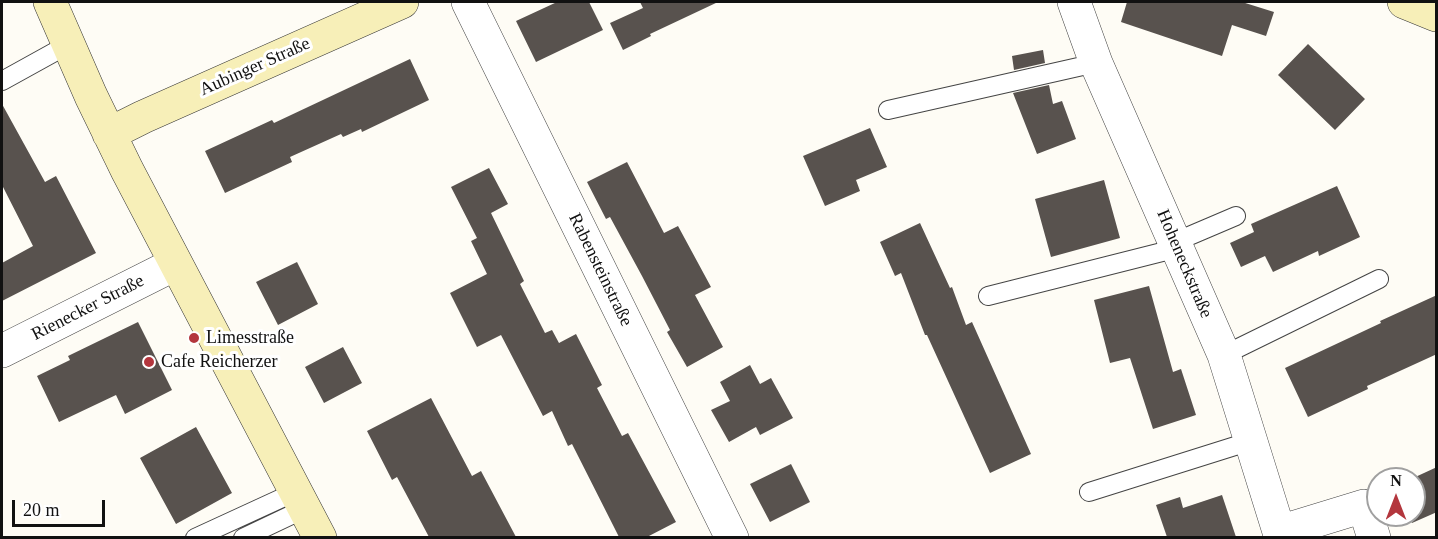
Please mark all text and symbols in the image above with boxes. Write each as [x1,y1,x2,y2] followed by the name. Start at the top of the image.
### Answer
[196,33,314,101] street label: Aubinger Straße
[1151,206,1217,322] street label: Hoheneckstraße
[563,210,637,330] street label: Rabensteinstraße
[28,270,148,346] street label: Rienecker Straße
[206,327,294,349] place label: Limesstraße
[187,331,201,345] marker: Limesstraße
[161,351,277,373] place label: Cafe Reicherzer
[142,355,156,369] marker: Cafe Reicherzer
[1366,467,1426,527] north arrow
[1390,472,1402,489] text: N
[15,488,108,526] scale bar
[23,500,60,520] text: 20 m

